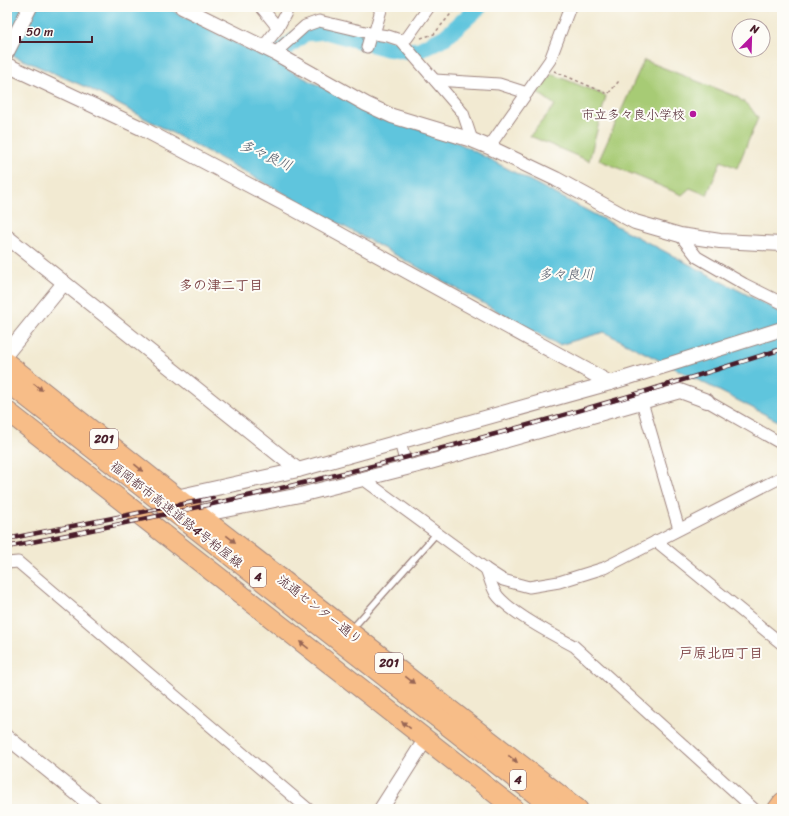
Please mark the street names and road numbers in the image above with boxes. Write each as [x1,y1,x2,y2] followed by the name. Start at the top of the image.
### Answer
[90,429,118,449] road number: 201
[105,455,249,575] street label: 福岡都市高速道路4号粕屋線
[250,567,266,587] road number: 4
[272,568,368,650] street label: 流通センター通り
[375,653,403,673] road number: 201
[510,770,526,790] road number: 4

